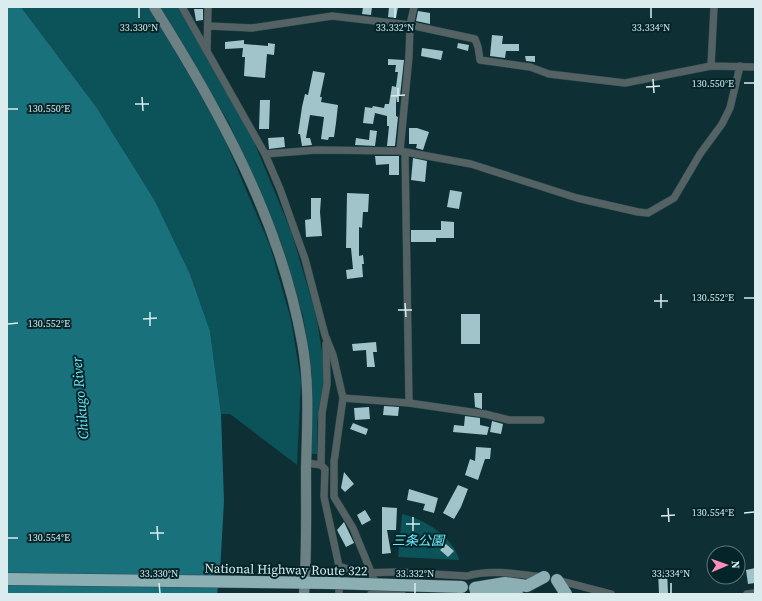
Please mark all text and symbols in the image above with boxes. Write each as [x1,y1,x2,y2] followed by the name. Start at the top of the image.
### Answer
[120,21,158,34] text: 33.330°N
[376,21,414,34] text: 33.332°N
[632,21,670,34] text: 33.334°N
[692,77,734,90] text: 130.550°E
[28,102,70,115] text: 130.550°E
[692,291,734,304] text: 130.552°E
[28,317,70,330] text: 130.552°E
[66,356,94,440] water label: Chikugo River
[692,506,734,519] text: 130.554°E
[28,531,70,544] text: 130.554°E
[392,532,446,549] park label: 三条公園
[706,545,746,585] north arrow
[204,560,368,579] street label: National Highway Route 322
[728,560,743,569] text: N
[140,567,178,580] text: 33.330°N
[396,567,434,580] text: 33.332°N
[652,567,690,580] text: 33.334°N

